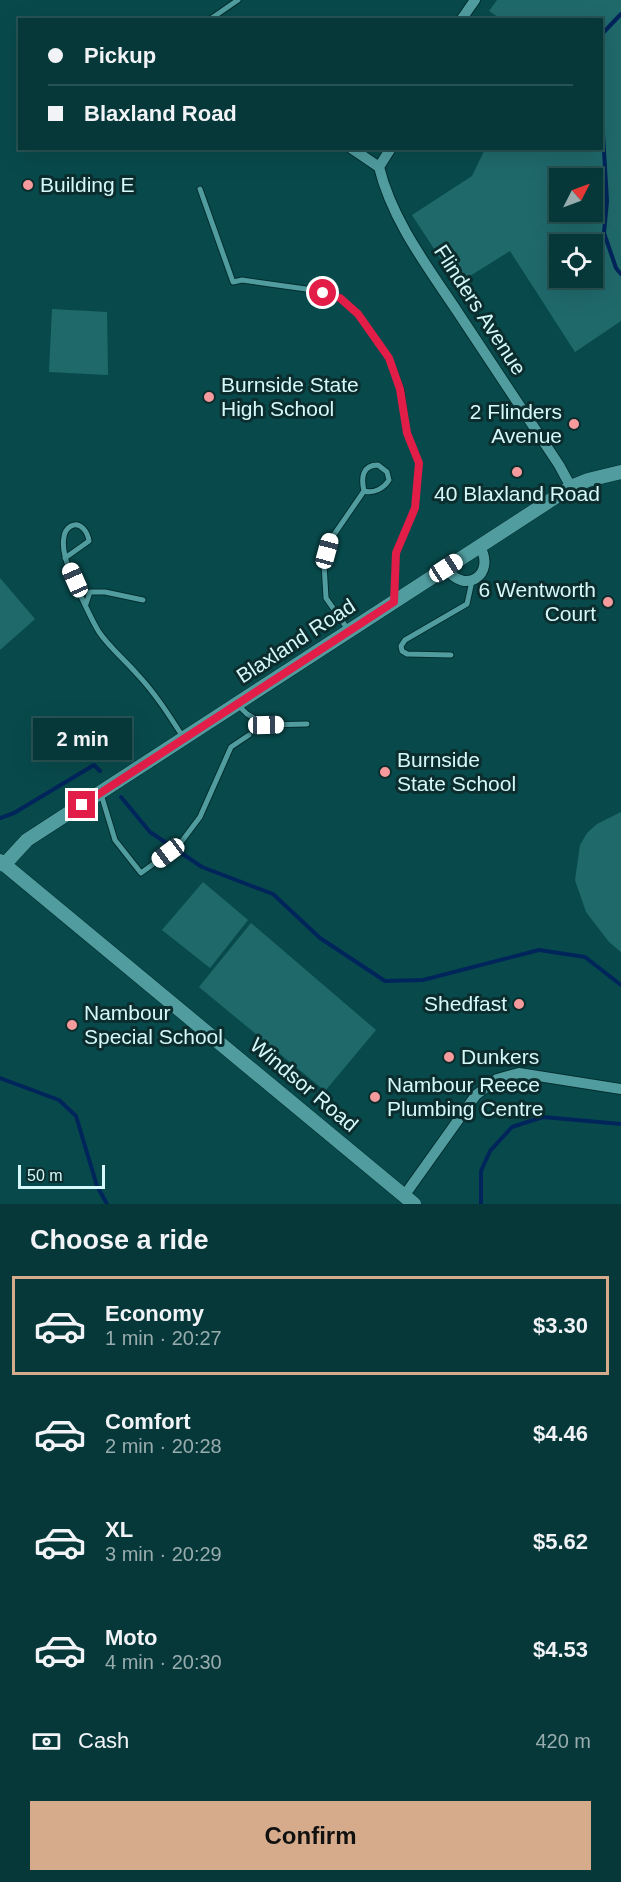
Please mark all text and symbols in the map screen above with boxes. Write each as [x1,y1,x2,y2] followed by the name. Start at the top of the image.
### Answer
[84,43,156,68] text: Pickup
[84,101,237,126] text: Blaxland Road
[549,168,603,222] north arrow
[549,168,603,288] map controls
[40,173,135,196] place label: Building E
[21,178,35,192] marker: Building E
[549,234,603,288] button: locate
[430,240,531,379] street label: Flinders Avenue
[309,279,336,306] route start
[221,373,359,420] place label: Burnside State High School
[202,390,216,404] marker: Burnside State High School
[470,400,562,447] place label: 2 Flinders Avenue
[567,417,581,431] marker: 2 Flinders Avenue
[510,465,524,479] marker: 40 Blaxland Road
[434,482,600,505] place label: 40 Blaxland Road
[314,531,340,571] car
[426,551,466,585] car
[59,560,91,600] car
[479,578,596,625] place label: 6 Wentworth Court
[232,594,359,687] street label: Blaxland Road
[601,595,615,609] marker: 6 Wentworth Court
[248,716,284,734] car
[32,718,132,760] callout: 2 min
[56,728,109,750] text: 2 min
[397,748,516,795] place label: Burnside State School
[378,765,392,779] marker: Burnside State School
[68,791,95,818] route end
[148,835,188,871] car
[424,992,507,1015] place label: Shedfast
[512,997,526,1011] marker: Shedfast
[84,1001,223,1048] place label: Nambour Special School
[65,1018,79,1032] marker: Nambour Special School
[246,1033,363,1136] street label: Windsor Road
[461,1045,539,1068] place label: Dunkers
[442,1050,456,1064] marker: Dunkers
[387,1073,543,1120] place label: Nambour Reece Plumbing Centre
[368,1090,382,1104] marker: Nambour Reece Plumbing Centre
[18,1162,105,1190] scale bar
[27,1167,63,1184] text: 50 m
[30,1225,209,1255] text: Choose a ride
[33,1299,87,1353] icon: car
[105,1301,204,1326] text: Economy
[533,1313,588,1338] text: $3.30
[105,1327,222,1349] text: 1 min · 20:27
[33,1407,87,1461] icon: car
[105,1409,191,1434] text: Comfort
[533,1421,588,1446] text: $4.46
[105,1435,222,1457] text: 2 min · 20:28
[33,1515,87,1569] icon: car
[105,1517,133,1542] text: XL
[533,1529,588,1554] text: $5.62
[105,1543,222,1565] text: 3 min · 20:29
[33,1623,87,1677] icon: car
[105,1625,158,1650] text: Moto
[533,1637,588,1662] text: $4.53
[105,1651,222,1673] text: 4 min · 20:30
[30,1725,63,1758] icon: cash
[78,1728,129,1753] text: Cash
[535,1730,591,1752] text: 420 m
[30,1801,591,1870] button: Confirm

